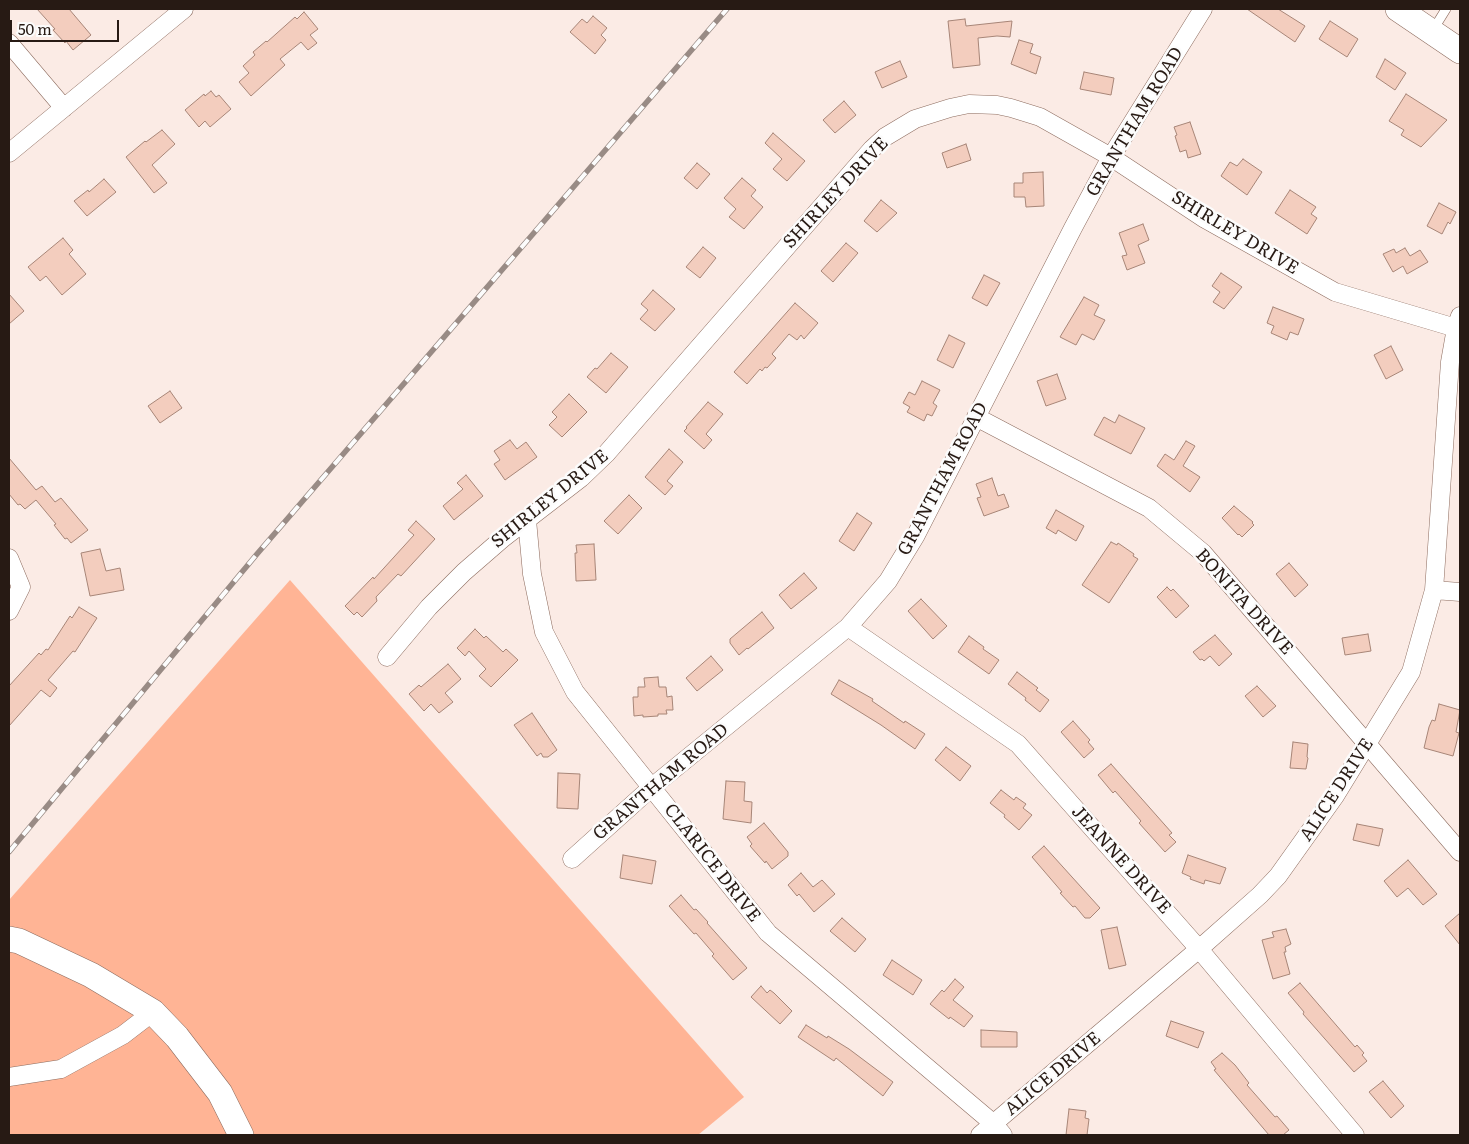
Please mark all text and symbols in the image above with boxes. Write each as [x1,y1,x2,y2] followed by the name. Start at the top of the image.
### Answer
[12,10,121,42] scale bar
[18,17,52,40] text: 50 m
[1082,43,1188,201] street label: GRANTHAM ROAD
[779,133,893,253] street label: SHIRLEY DRIVE
[1168,187,1302,279] street label: SHIRLEY DRIVE
[893,399,993,559] street label: GRANTHAM ROAD
[487,445,613,553] street label: SHIRLEY DRIVE
[1191,545,1297,659] street label: BONITA DRIVE
[589,719,733,845] street label: GRANTHAM ROAD
[1296,734,1378,846] street label: ALICE DRIVE
[659,800,765,926] street label: CLARICE DRIVE
[1067,801,1175,919] street label: JEANNE DRIVE
[1001,1028,1105,1120] street label: ALICE DRIVE

